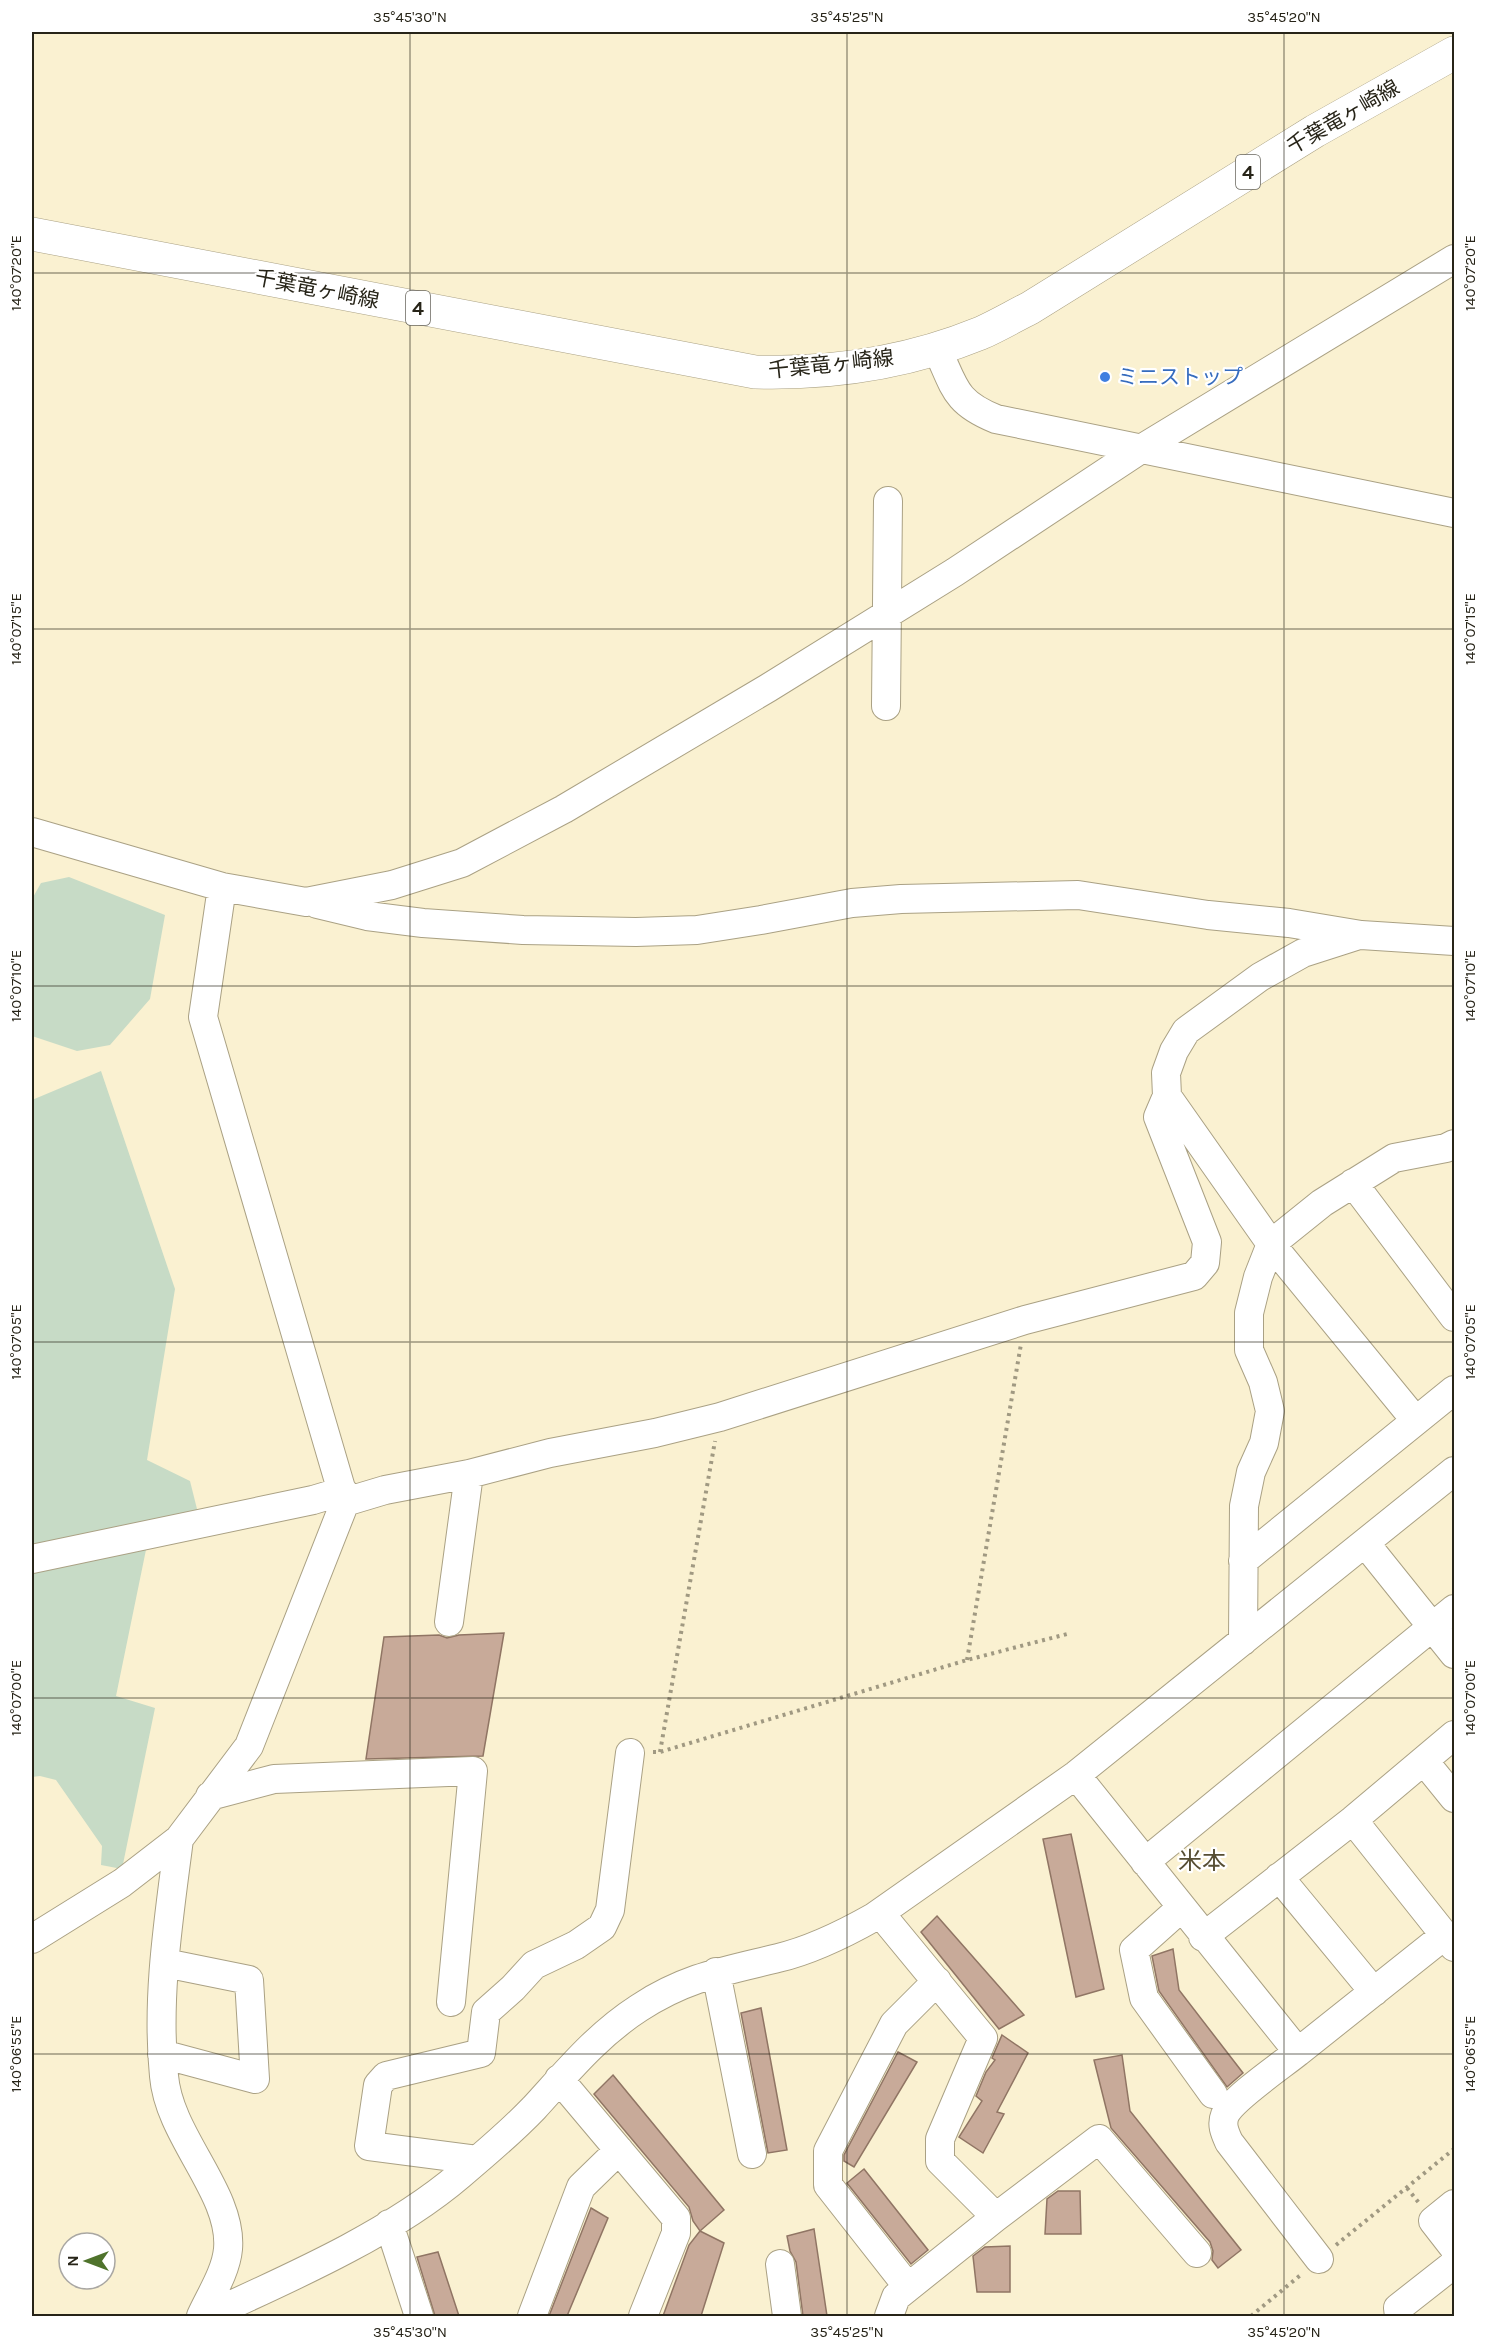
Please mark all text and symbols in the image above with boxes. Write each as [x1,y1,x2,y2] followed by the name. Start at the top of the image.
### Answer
[373,8,447,26] text: 35°45'30"N
[810,8,884,26] text: 35°45'25"N
[1247,8,1321,26] text: 35°45'20"N
[1282,75,1404,159] street label: 千葉竜ヶ崎線
[1236,155,1260,189] road number: 4
[7,235,25,311] text: 140°07'20"E
[1461,235,1479,311] text: 140°07'20"E
[253,265,381,313] street label: 千葉竜ヶ崎線
[406,291,430,325] road number: 4
[767,345,895,383] street label: 千葉竜ヶ崎線
[1117,365,1243,389] place label: ミニストップ
[1098,370,1112,384] marker: ミニストップ
[7,593,25,665] text: 140°07'15"E
[1461,593,1479,665] text: 140°07'15"E
[7,950,25,1022] text: 140°07'10"E
[1461,950,1479,1022] text: 140°07'10"E
[7,1304,25,1380] text: 140°07'05"E
[1461,1304,1479,1380] text: 140°07'05"E
[7,1660,25,1736] text: 140°07'00"E
[1461,1660,1479,1736] text: 140°07'00"E
[1178,1847,1226,1875] district label: 米本
[7,2016,25,2092] text: 140°06'55"E
[1461,2016,1479,2092] text: 140°06'55"E
[57,2231,117,2291] north arrow
[63,2255,82,2267] text: N
[373,2323,447,2341] text: 35°45'30"N
[810,2323,884,2341] text: 35°45'25"N
[1247,2323,1321,2341] text: 35°45'20"N

